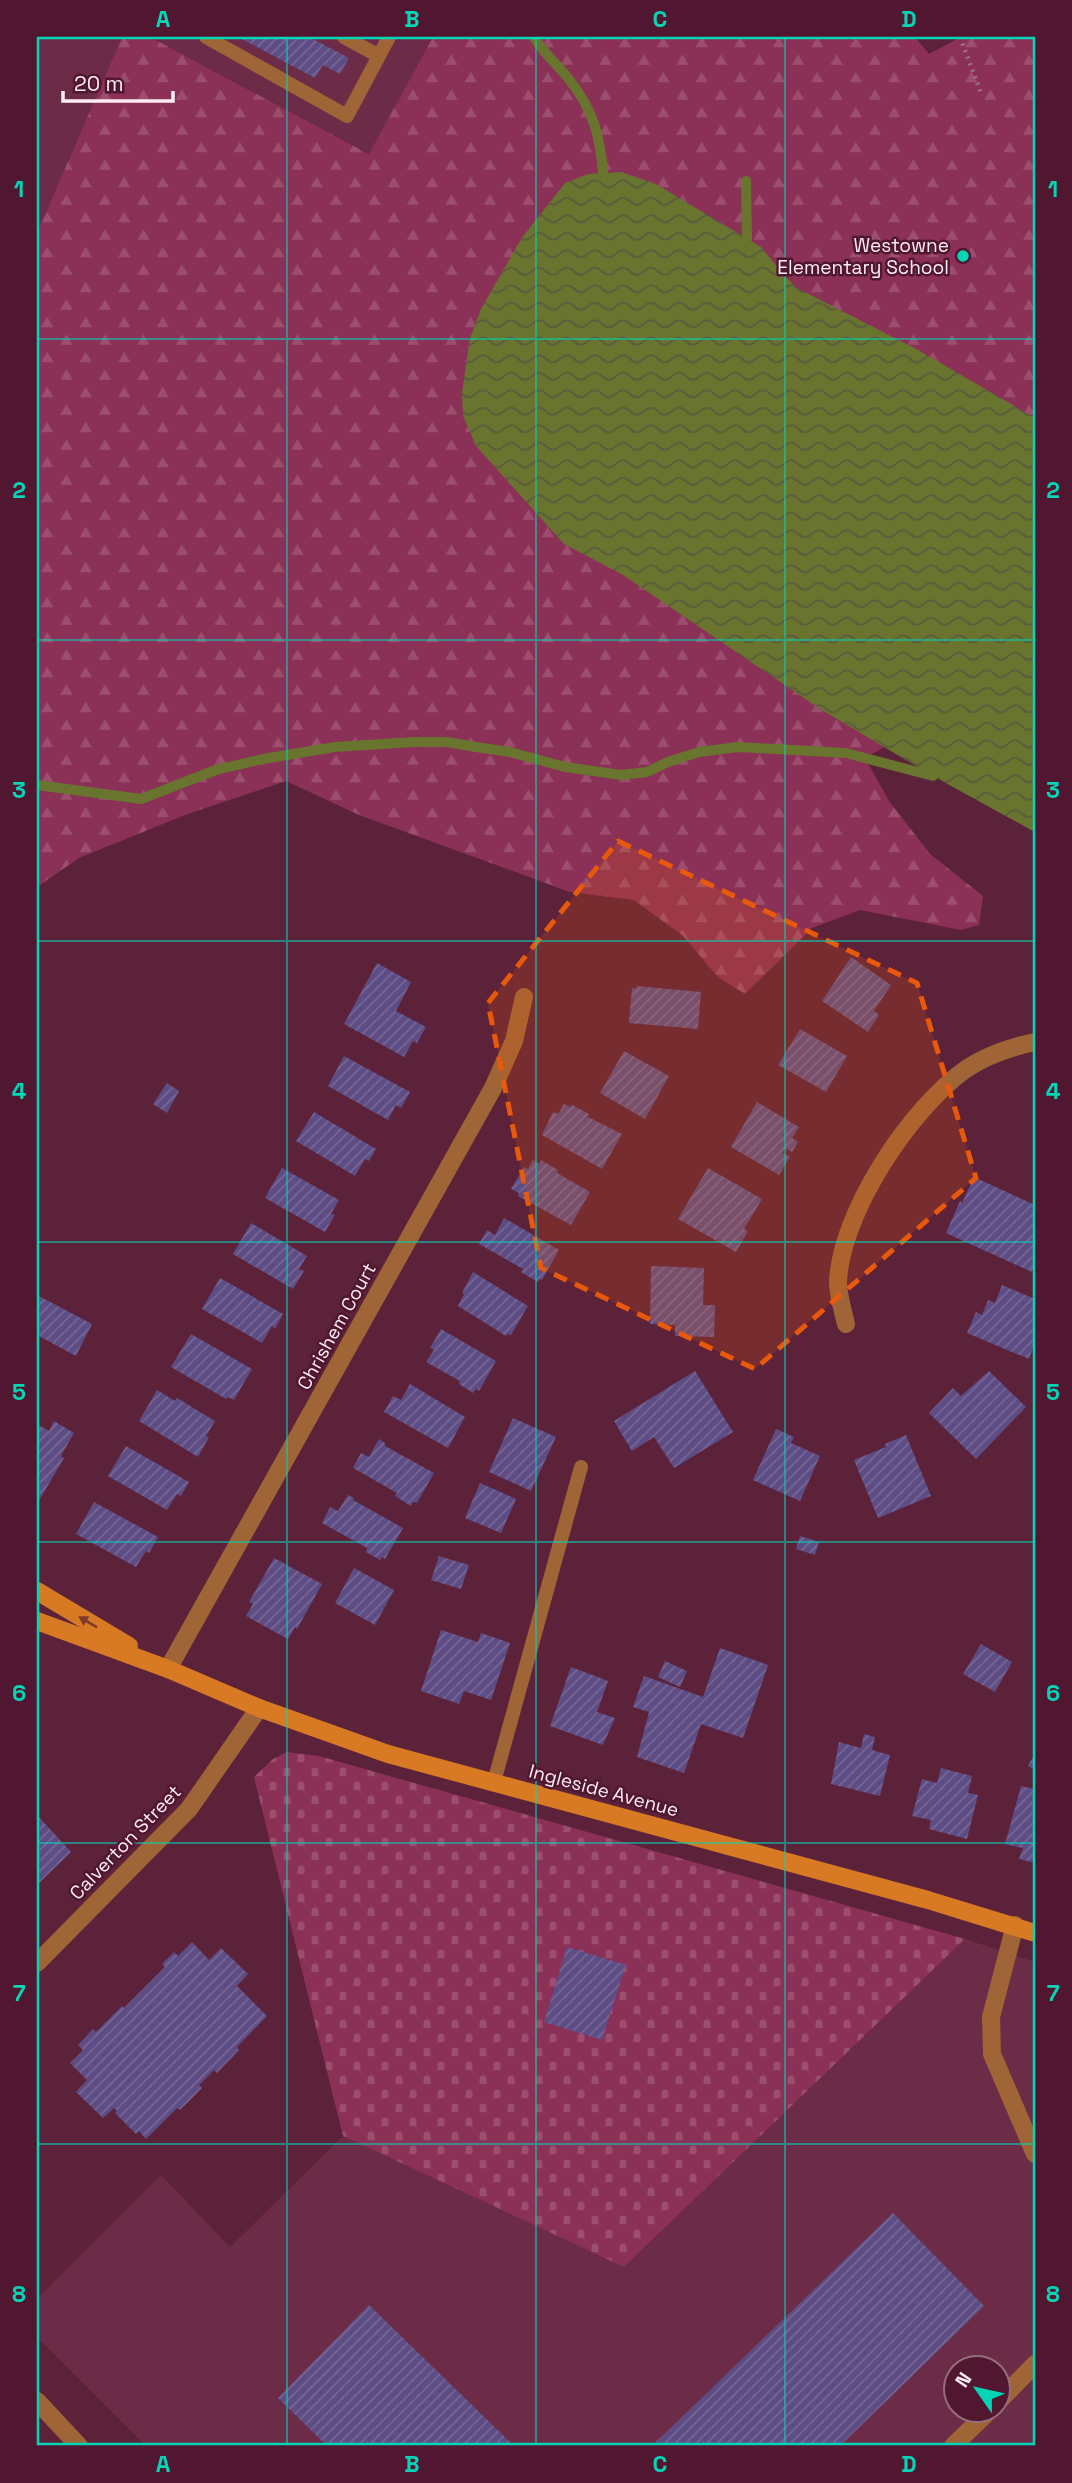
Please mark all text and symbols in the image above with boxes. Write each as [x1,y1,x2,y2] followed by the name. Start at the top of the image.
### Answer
[156,4,171,34] text: A
[404,4,420,34] text: B
[653,4,667,34] text: C
[901,4,917,34] text: D
[63,60,173,104] scale bar
[74,70,124,97] text: 20 m
[14,174,24,204] text: 1
[1048,174,1058,204] text: 1
[777,233,949,280] place label: Westowne Elementary School
[955,248,971,264] marker: Westowne Elementary School
[12,475,26,505] text: 2
[1046,475,1060,505] text: 2
[12,775,26,805] text: 3
[1046,775,1060,805] text: 3
[12,1076,27,1106] text: 4
[1046,1076,1061,1106] text: 4
[291,1258,382,1394] street label: Chrishem Court
[12,1377,26,1407] text: 5
[1046,1377,1060,1407] text: 5
[79,1616,98,1628] one-way arrow
[12,1678,26,1708] text: 6
[1046,1678,1060,1708] text: 6
[526,1758,682,1823] street label: Ingleside Avenue
[64,1779,187,1905] street label: Calverton Street
[13,1978,26,2008] text: 7
[1047,1978,1060,2008] text: 7
[12,2279,26,2309] text: 8
[1046,2279,1060,2309] text: 8
[942,2354,1012,2424] north arrow
[949,2368,977,2392] text: N
[156,2449,171,2479] text: A
[404,2449,420,2479] text: B
[653,2449,667,2479] text: C
[901,2449,917,2479] text: D

